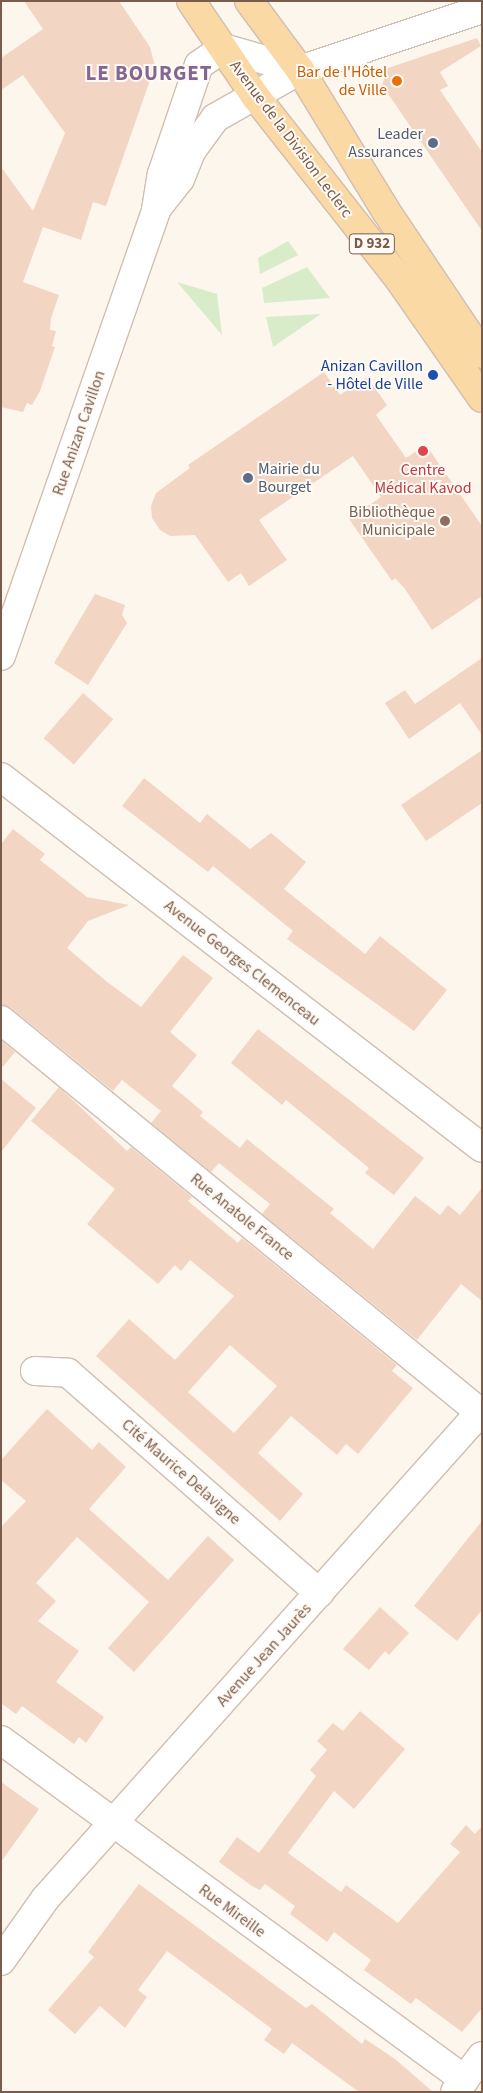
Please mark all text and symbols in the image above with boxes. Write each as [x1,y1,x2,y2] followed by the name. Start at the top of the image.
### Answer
[226,57,356,221] street label: Avenue de la Division Leclerc
[84,60,214,86] district label: LE BOURGET
[297,62,387,100] place label: Bar de l'Hôtel de Ville
[391,75,403,87] marker: Bar de l'Hôtel de Ville
[348,124,423,162] place label: Leader Assurances
[427,137,439,149] marker: Leader Assurances
[348,232,396,256] road number: D 932
[321,356,423,394] place label: Anizan Cavillon - Hôtel de Ville
[49,368,109,498] street label: Rue Anizan Cavillon
[427,369,439,381] marker: Anizan Cavillon - Hôtel de Ville
[416,444,430,458] marker: Centre Médical Kavod
[258,459,320,497] place label: Mairie du Bourget
[374,460,472,498] place label: Centre Médical Kavod
[242,472,254,484] marker: Mairie du Bourget
[349,502,435,540] place label: Bibliothèque Municipale
[439,515,451,527] marker: Bibliothèque Municipale
[160,896,324,1030] street label: Avenue Georges Clemenceau
[186,1169,298,1265] street label: Rue Anatole France
[118,1415,244,1529] street label: Cité Maurice Delavigne
[213,1599,315,1711] street label: Avenue Jean Jaurès
[195,1880,269,1942] street label: Rue Mireille

